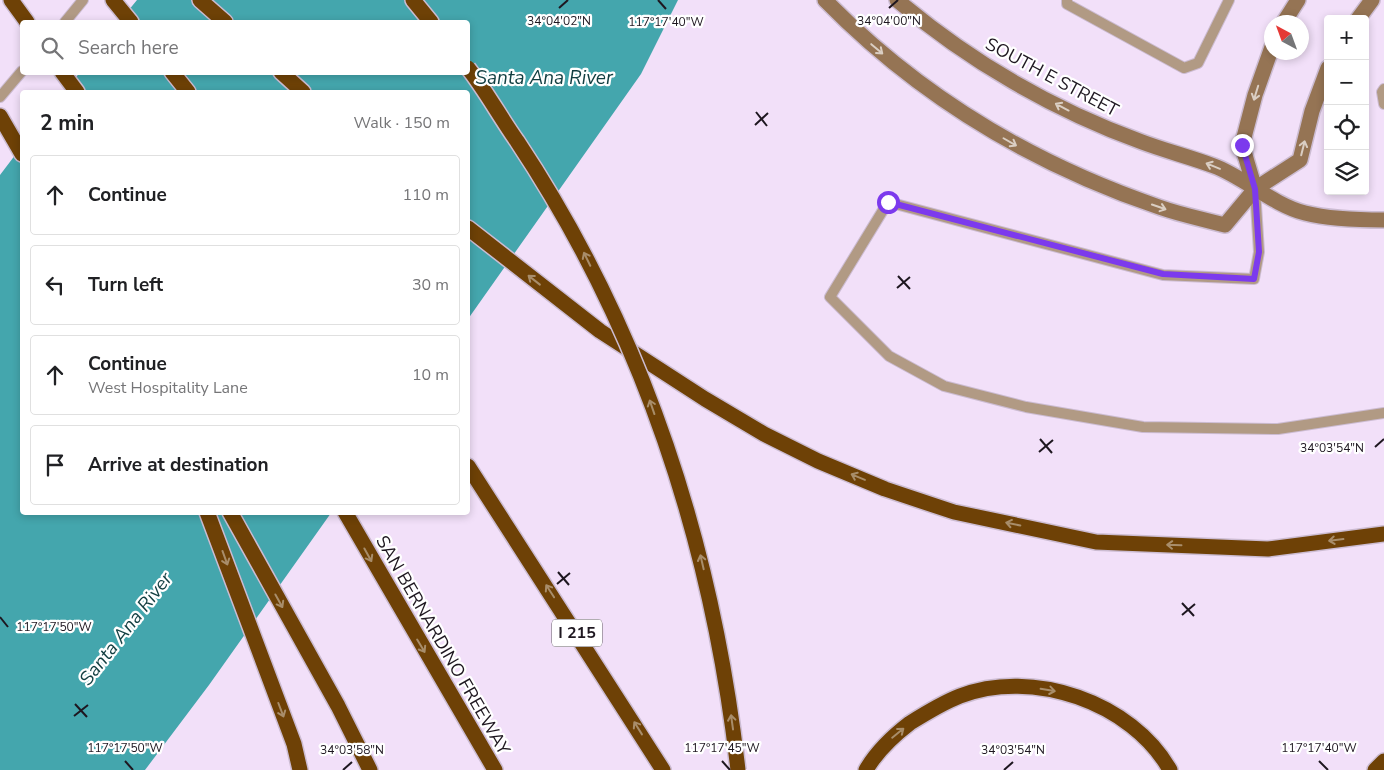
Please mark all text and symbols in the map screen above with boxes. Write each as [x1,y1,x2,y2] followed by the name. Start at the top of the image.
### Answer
[527,13,591,29] text: 34°04'02"N
[857,13,921,29] text: 34°04'00"N
[628,14,704,30] text: 117°17'40"W
[1264,15,1309,60] north arrow
[1324,15,1369,195] map controls
[1324,15,1369,60] button: +
[20,20,470,75] search box
[981,32,1123,122] street label: SOUTH E STREET
[38,34,66,62] icon: search
[78,35,179,61] text: Search here
[871,43,884,55] one-way arrow
[1324,60,1369,105] button: −
[475,65,614,91] water label: Santa Ana River
[1250,85,1260,101] one-way arrow
[1054,102,1069,112] one-way arrow
[1324,105,1369,150] button: locate
[40,109,94,137] text: 2 min
[354,112,450,134] text: Walk · 150 m
[1231,134,1254,157] route end
[1002,138,1017,148] one-way arrow
[1299,140,1308,156] one-way arrow
[1324,150,1369,195] button: layers
[1206,161,1221,170] one-way arrow
[41,181,69,209] icon: ahead
[88,182,167,208] text: Continue
[402,184,449,206] text: 110 m
[877,191,900,214] route start
[1151,203,1166,212] one-way arrow
[582,251,592,266] one-way arrow
[41,271,69,299] icon: left
[88,272,163,298] text: Turn left
[412,274,449,296] text: 30 m
[528,274,541,285] one-way arrow
[88,351,167,377] text: Continue
[41,361,69,389] icon: ahead
[412,364,449,386] text: 10 m
[88,377,248,399] text: West Hospitality Lane
[647,400,656,416] one-way arrow
[1300,440,1364,456] text: 34°03'54"N
[41,451,69,479] icon: arrive
[88,452,269,478] text: Arrive at destination
[851,472,866,482] one-way arrow
[1006,519,1022,529] one-way arrow
[370,531,516,759] street label: SAN BERNARDINO FREEWAY
[1328,535,1344,545] one-way arrow
[1166,540,1182,550] one-way arrow
[364,547,374,562] one-way arrow
[221,549,230,565] one-way arrow
[697,554,706,570] one-way arrow
[73,566,179,691] water label: Santa Ana River
[545,585,555,599] one-way arrow
[274,593,284,608] one-way arrow
[16,619,92,635] text: 117°17'50"W
[552,620,602,646] road number: I 215
[416,638,426,652] one-way arrow
[1040,685,1056,695] one-way arrow
[277,702,286,717] one-way arrow
[727,714,737,730] one-way arrow
[632,722,642,736] one-way arrow
[891,728,904,739] one-way arrow
[87,740,163,756] text: 117°17'50"W
[684,740,760,756] text: 117°17'45"W
[1281,740,1357,756] text: 117°17'40"W
[320,742,384,758] text: 34°03'58"N
[981,742,1045,758] text: 34°03'54"N

